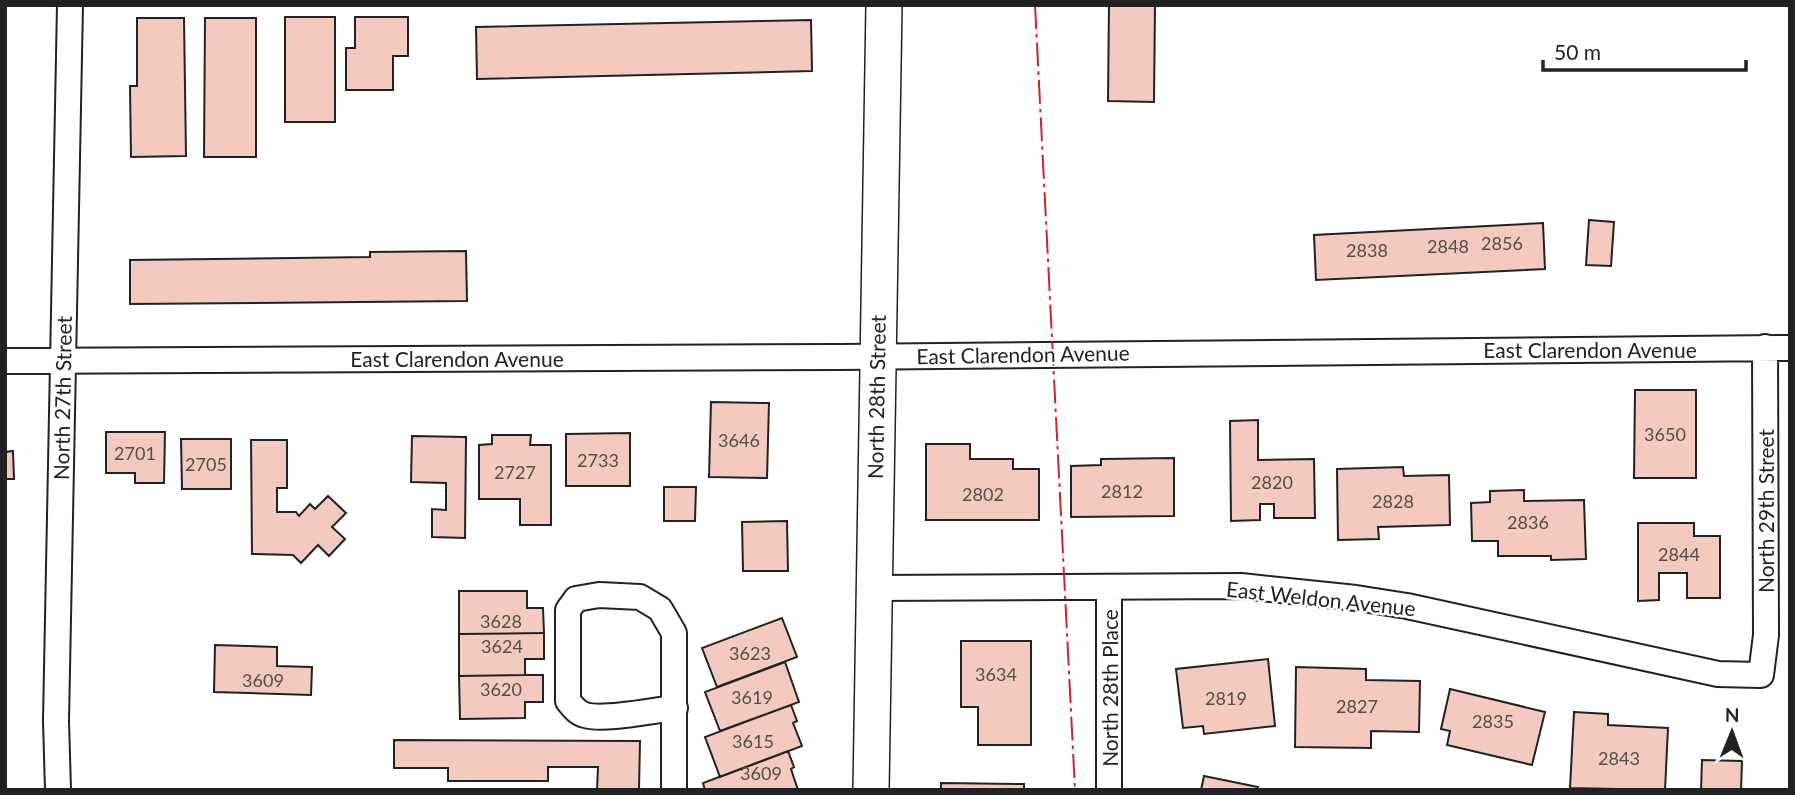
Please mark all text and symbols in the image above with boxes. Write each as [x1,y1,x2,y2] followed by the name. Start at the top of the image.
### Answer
[1543,28,1746,72] scale bar
[1554,39,1601,64] text: 50 m
[1481,232,1523,254] house number: 2856
[1427,235,1469,257] house number: 2848
[1346,239,1388,261] house number: 2838
[862,314,890,479] street label: North 28th Street
[48,315,76,480] street label: North 27th Street
[1483,337,1697,362] street label: East Clarendon Avenue
[916,340,1130,368] street label: East Clarendon Avenue
[350,346,564,371] street label: East Clarendon Avenue
[1644,423,1686,445] house number: 3650
[1753,428,1778,593] street label: North 29th Street
[718,429,760,451] house number: 3646
[114,442,156,464] house number: 2701
[577,449,619,471] house number: 2733
[185,453,227,475] house number: 2705
[494,461,536,483] house number: 2727
[1251,471,1293,493] house number: 2820
[1101,480,1143,502] house number: 2812
[962,483,1004,505] house number: 2802
[1372,490,1414,512] house number: 2828
[1507,511,1549,533] house number: 2836
[1658,543,1700,565] house number: 2844
[1225,576,1417,620] street label: East Weldon Avenue
[1097,609,1122,767] street label: North 28th Place
[480,610,522,632] house number: 3628
[481,635,523,657] house number: 3624
[729,642,771,664] house number: 3623
[975,663,1017,685] house number: 3634
[242,669,284,691] house number: 3609
[480,678,522,700] house number: 3620
[731,686,773,708] house number: 3619
[1205,687,1247,709] house number: 2819
[1336,695,1378,717] house number: 2827
[1697,697,1767,767] north arrow
[1725,703,1740,726] text: N
[1472,710,1514,732] house number: 2835
[732,730,774,752] house number: 3615
[1598,747,1640,769] house number: 2843
[740,762,782,784] house number: 3609

